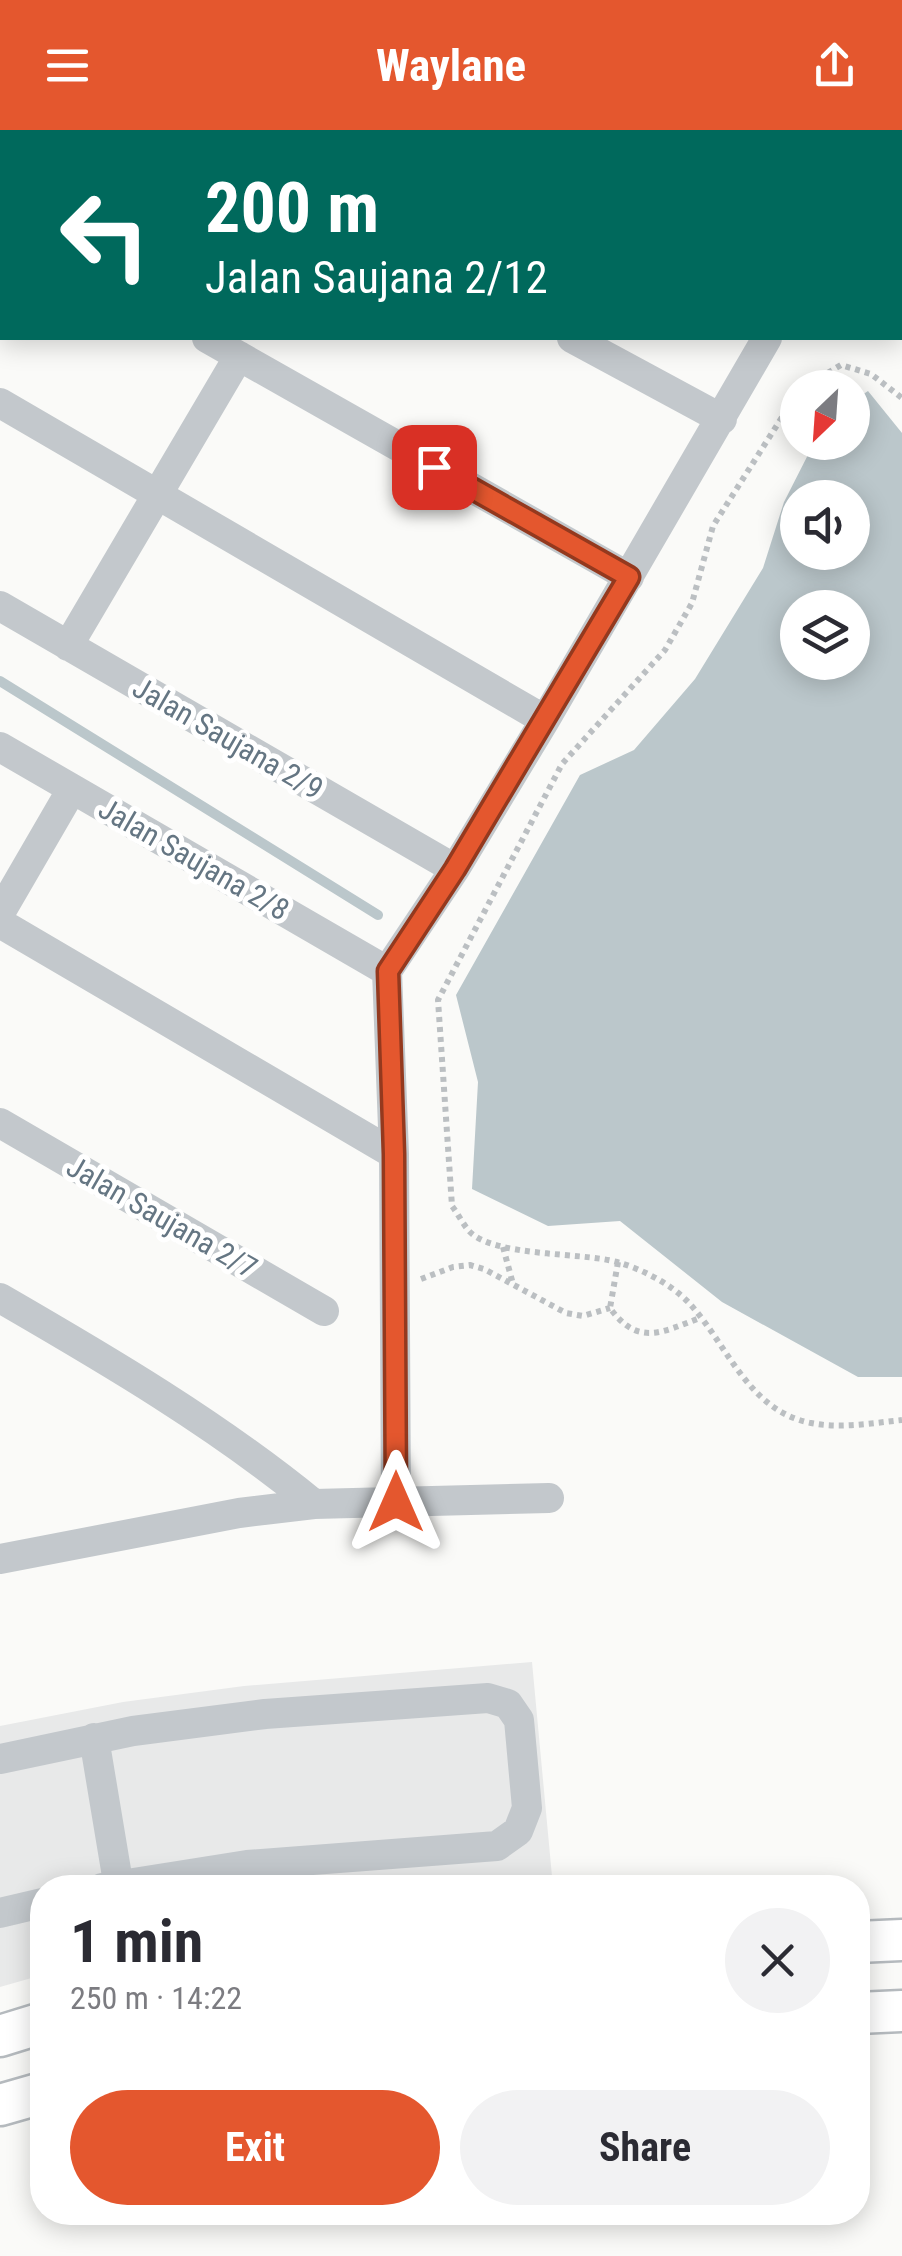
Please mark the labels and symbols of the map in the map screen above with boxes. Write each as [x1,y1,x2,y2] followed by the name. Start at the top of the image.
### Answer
[780,370,870,460] north arrow
[392,425,477,510] pin
[127,669,329,807] street label: Jalan Saujana 2/9
[93,790,295,928] street label: Jalan Saujana 2/8
[61,1148,263,1286] street label: Jalan Saujana 2/7
[344,1450,448,1554] position arrow

